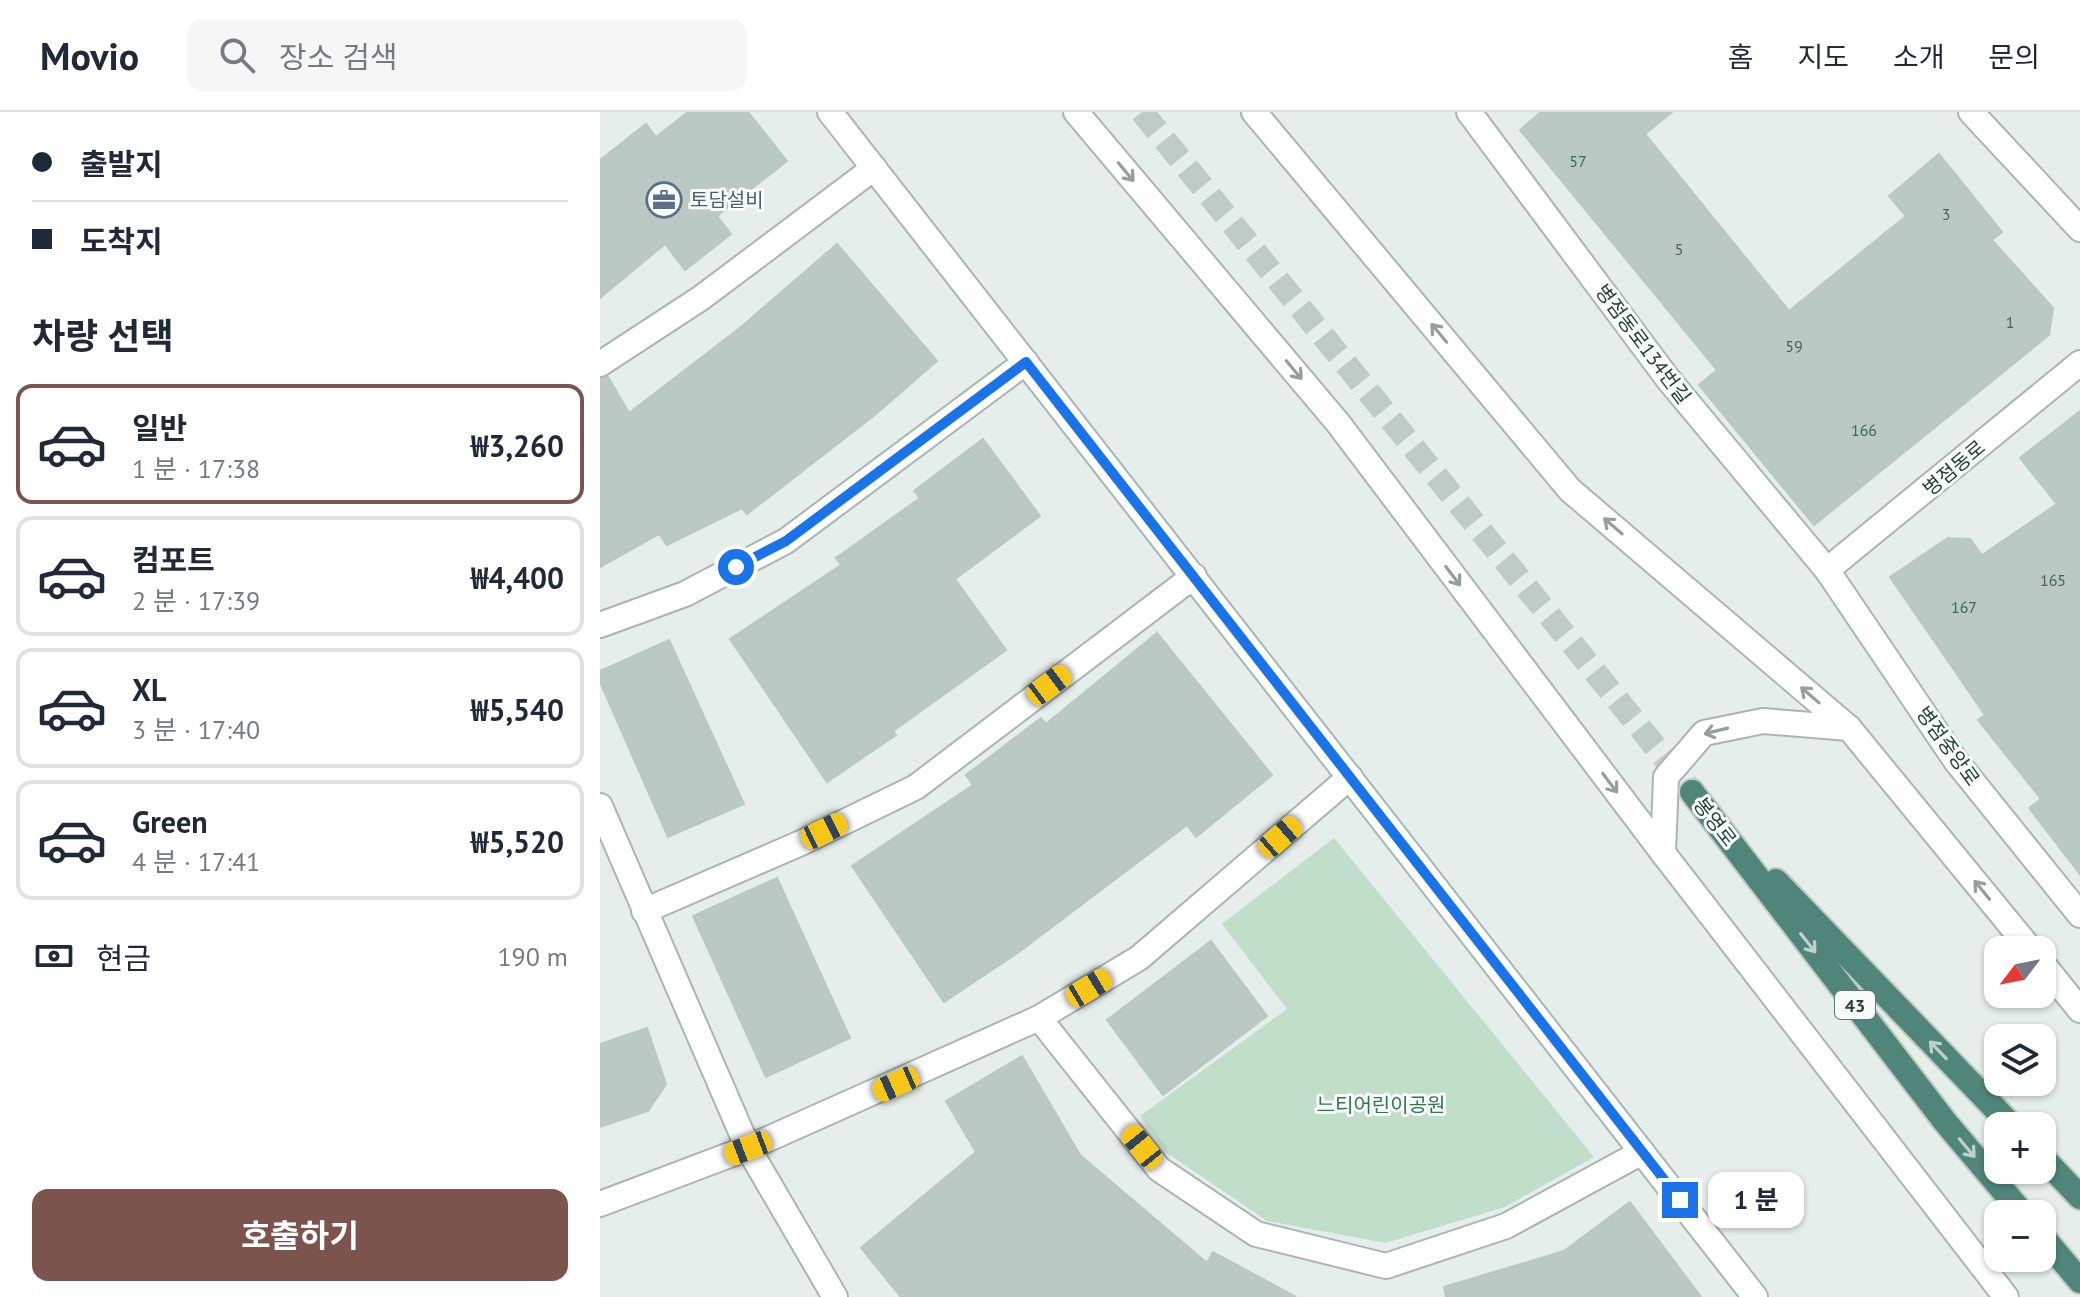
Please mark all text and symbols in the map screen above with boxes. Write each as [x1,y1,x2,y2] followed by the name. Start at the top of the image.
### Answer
[187,19,747,91] search box
[40,31,139,80] text: Movio
[215,33,259,77] icon: search
[279,37,398,76] text: 장소 검색
[1728,38,1753,75] text: 홈
[1797,38,1849,75] text: 지도
[1893,38,1944,75] text: 소개
[1988,38,2040,75] text: 문의
[80,144,163,183] text: 출발지
[1569,151,1587,171] house number: 57
[1117,161,1135,181] one-way arrow
[645,181,683,219] office icon: 토담설비
[690,187,764,213] place label: 토담설비
[1942,204,1950,224] house number: 3
[80,221,163,260] text: 도착지
[1675,239,1683,259] house number: 5
[1590,279,1696,409] street label: 병점동로134번길
[32,312,174,359] text: 차량 선택
[2006,312,2014,332] house number: 1
[1430,323,1448,344] one-way arrow
[1785,336,1803,356] house number: 59
[1285,360,1303,380] one-way arrow
[36,408,108,480] icon: car
[132,408,187,447] text: 일반
[1851,420,1877,440] house number: 166
[471,426,564,465] text: ₩3,260
[1917,434,1991,502] street label: 병점동로
[132,452,260,485] text: 1 분 · 17:38
[1603,517,1623,535] one-way arrow
[36,540,108,612] icon: car
[132,540,215,579] text: 컴포트
[718,549,754,585] route start
[471,558,564,597] text: ₩4,400
[1445,565,1462,586] one-way arrow
[2040,570,2066,590] house number: 165
[132,584,260,617] text: 2 분 · 17:39
[1951,597,1977,617] house number: 167
[1023,661,1075,709] car
[132,670,166,709] text: XL
[36,672,108,744] icon: car
[1801,686,1821,704] one-way arrow
[471,690,564,729] text: ₩5,540
[1910,701,1986,791] street label: 병점중앙로
[132,713,260,746] text: 3 분 · 17:40
[1704,725,1730,740] one-way arrow
[1601,772,1618,793] one-way arrow
[1688,792,1742,852] street label: 봉영로
[132,802,207,841] text: Green
[36,804,108,876] icon: car
[797,810,851,852] car
[1254,812,1306,862] car
[471,822,564,861] text: ₩5,520
[132,845,260,878] text: 4 분 · 17:41
[1973,880,1990,901] one-way arrow
[1799,932,1816,953] one-way arrow
[32,934,76,978] icon: cash
[1984,936,2056,1008] north arrow
[1984,936,2056,1272] map controls
[96,938,151,977] text: 현금
[497,940,568,973] text: 190 m
[1062,965,1116,1011] car
[1835,991,1875,1019] road number: 43
[1984,1024,2056,1096] button: layers
[1930,1040,1948,1060] one-way arrow
[869,1063,923,1105] car
[1317,1092,1445,1118] park label: 느티어린이공원
[1984,1112,2056,1184] button: +
[1118,1121,1166,1173] car
[721,1128,775,1168] car
[1958,1137,1976,1158] one-way arrow
[1708,1172,1804,1228] callout: 1 분
[1662,1182,1698,1218] route end
[1733,1183,1779,1216] text: 1 분
[32,1189,568,1281] button: 호출하기
[1984,1200,2056,1272] button: −

